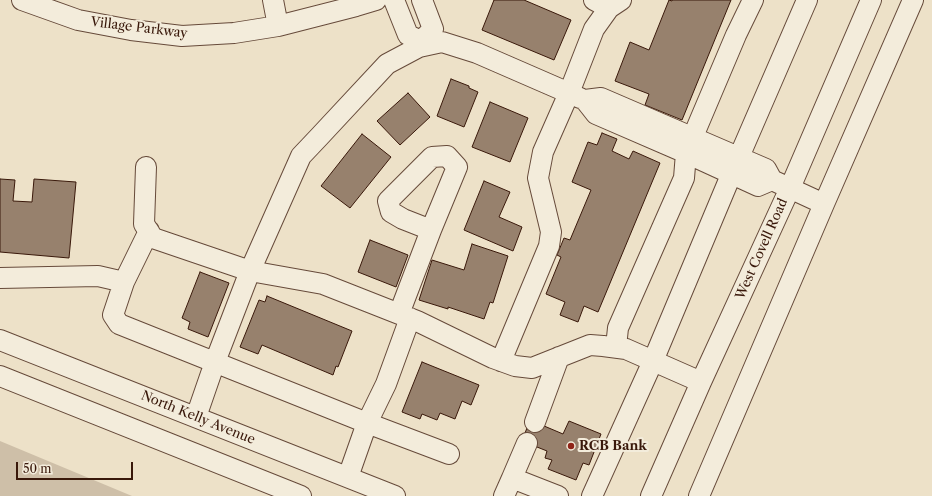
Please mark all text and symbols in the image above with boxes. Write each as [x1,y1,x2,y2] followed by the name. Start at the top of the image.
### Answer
[90,14,188,42] street label: Village Parkway
[733,196,791,302] street label: West Covell Road
[139,388,257,448] street label: North Kelly Avenue
[579,438,647,454] place label: RCB Bank
[566,441,576,451] marker: RCB Bank
[18,454,135,480] scale bar
[23,461,52,476] text: 50 m

